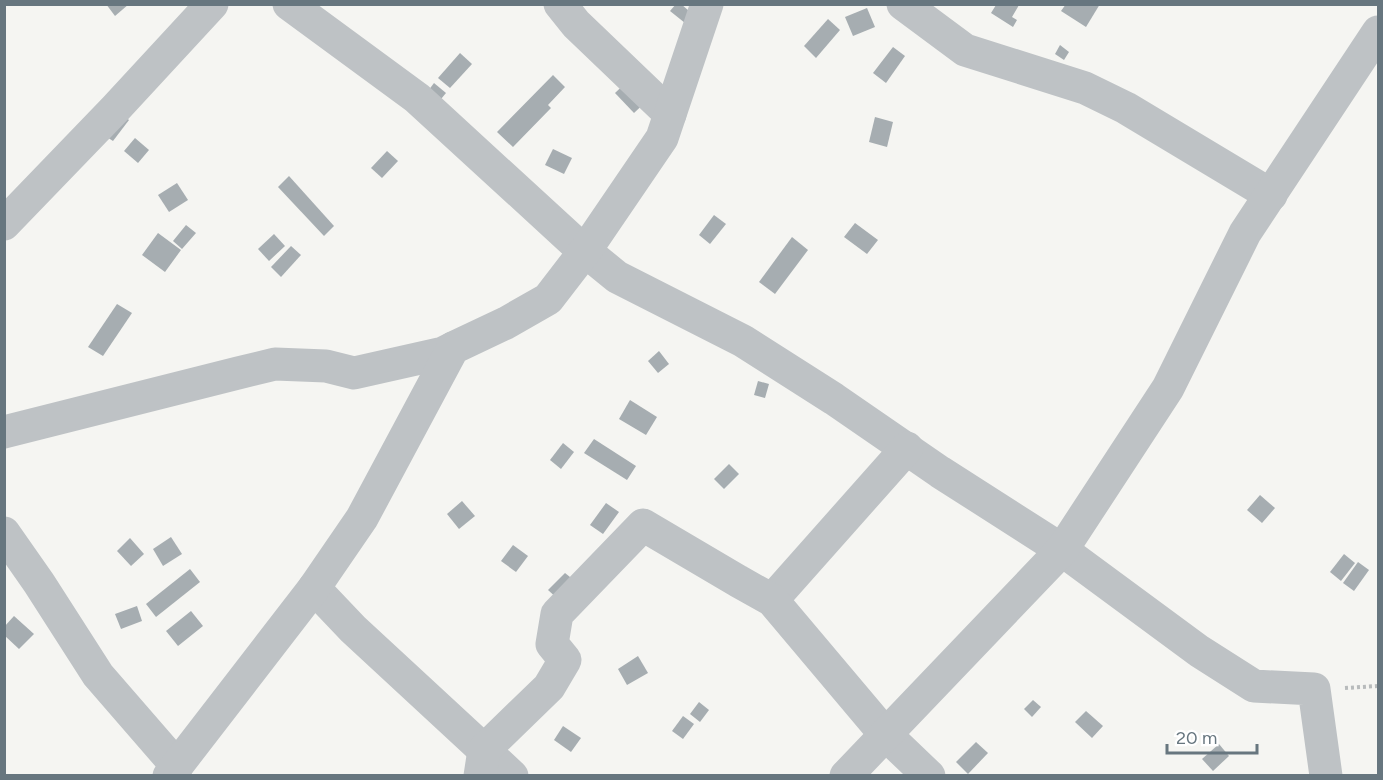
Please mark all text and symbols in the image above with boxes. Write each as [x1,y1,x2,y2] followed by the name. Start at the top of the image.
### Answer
[1167,717,1257,755] scale bar
[1176,727,1217,749] text: 20 m

